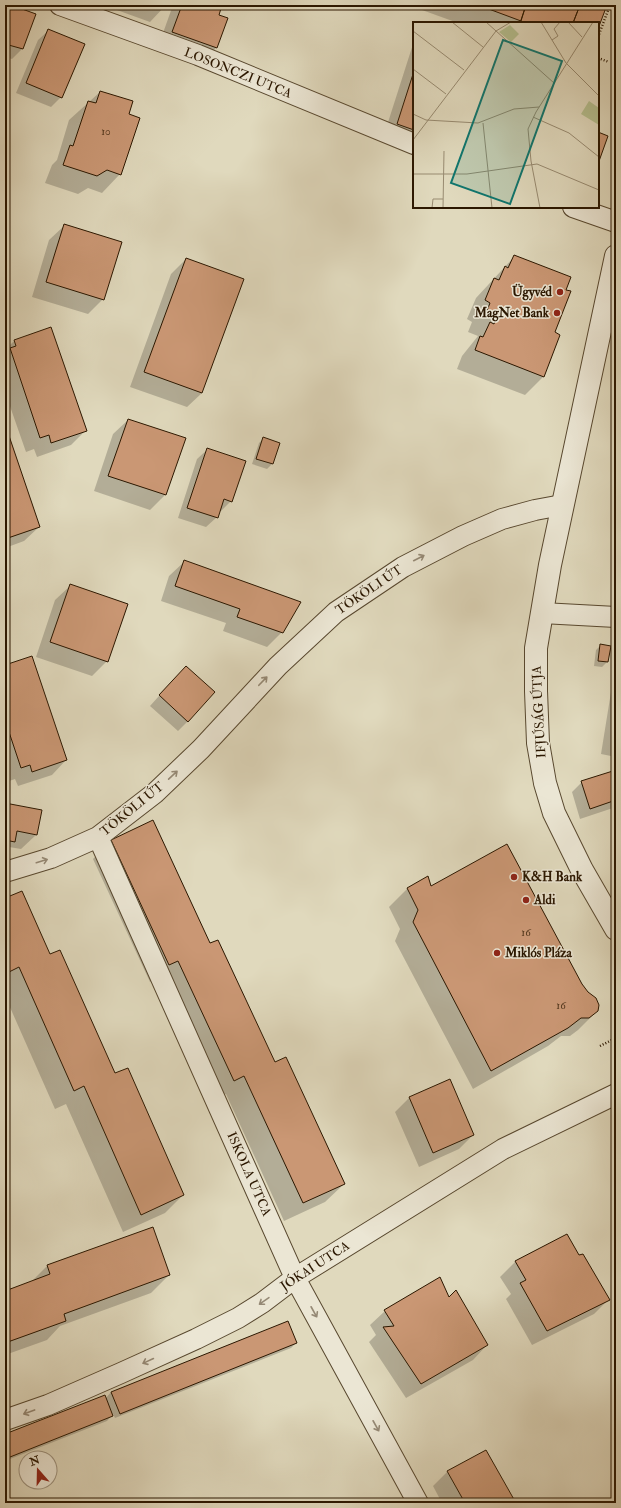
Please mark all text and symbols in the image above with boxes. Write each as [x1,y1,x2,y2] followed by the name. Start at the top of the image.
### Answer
[413,22,599,208] inset map
[182,44,295,102] street label: LOSONCZI UTCA
[101,125,111,138] house number: 10
[512,283,553,301] place label: Ügyvéd
[555,287,565,297] marker: Ügyvéd
[473,305,550,322] place label: MagNet Bank
[552,308,562,318] marker: MagNet Bank
[413,554,425,561] one-way arrow
[332,561,406,618] street label: TÖKÖLI ÚT
[528,665,549,759] street label: IFJÚSÁG ÚTJA
[258,676,268,686] one-way arrow
[168,771,178,780] one-way arrow
[96,777,167,840] street label: TÖKÖLI ÚT
[36,857,49,864] one-way arrow
[522,869,583,885] place label: K&H Bank
[509,872,519,882] marker: K&H Bank
[533,892,556,908] place label: Aldi
[521,895,531,905] marker: Aldi
[521,926,532,939] house number: 16
[504,945,573,961] place label: Miklós Pláza
[492,948,502,958] marker: Miklós Pláza
[556,999,567,1012] house number: 16
[223,1129,275,1219] street label: ISKOLA UTCA
[276,1236,353,1295] street label: JÓKAI UTCA
[258,1297,269,1305] one-way arrow
[310,1306,318,1318] one-way arrow
[143,1358,155,1365] one-way arrow
[23,1408,35,1416] one-way arrow
[373,1420,380,1432] one-way arrow
[18,1450,58,1490] north arrow
[27,1453,43,1469] text: N

